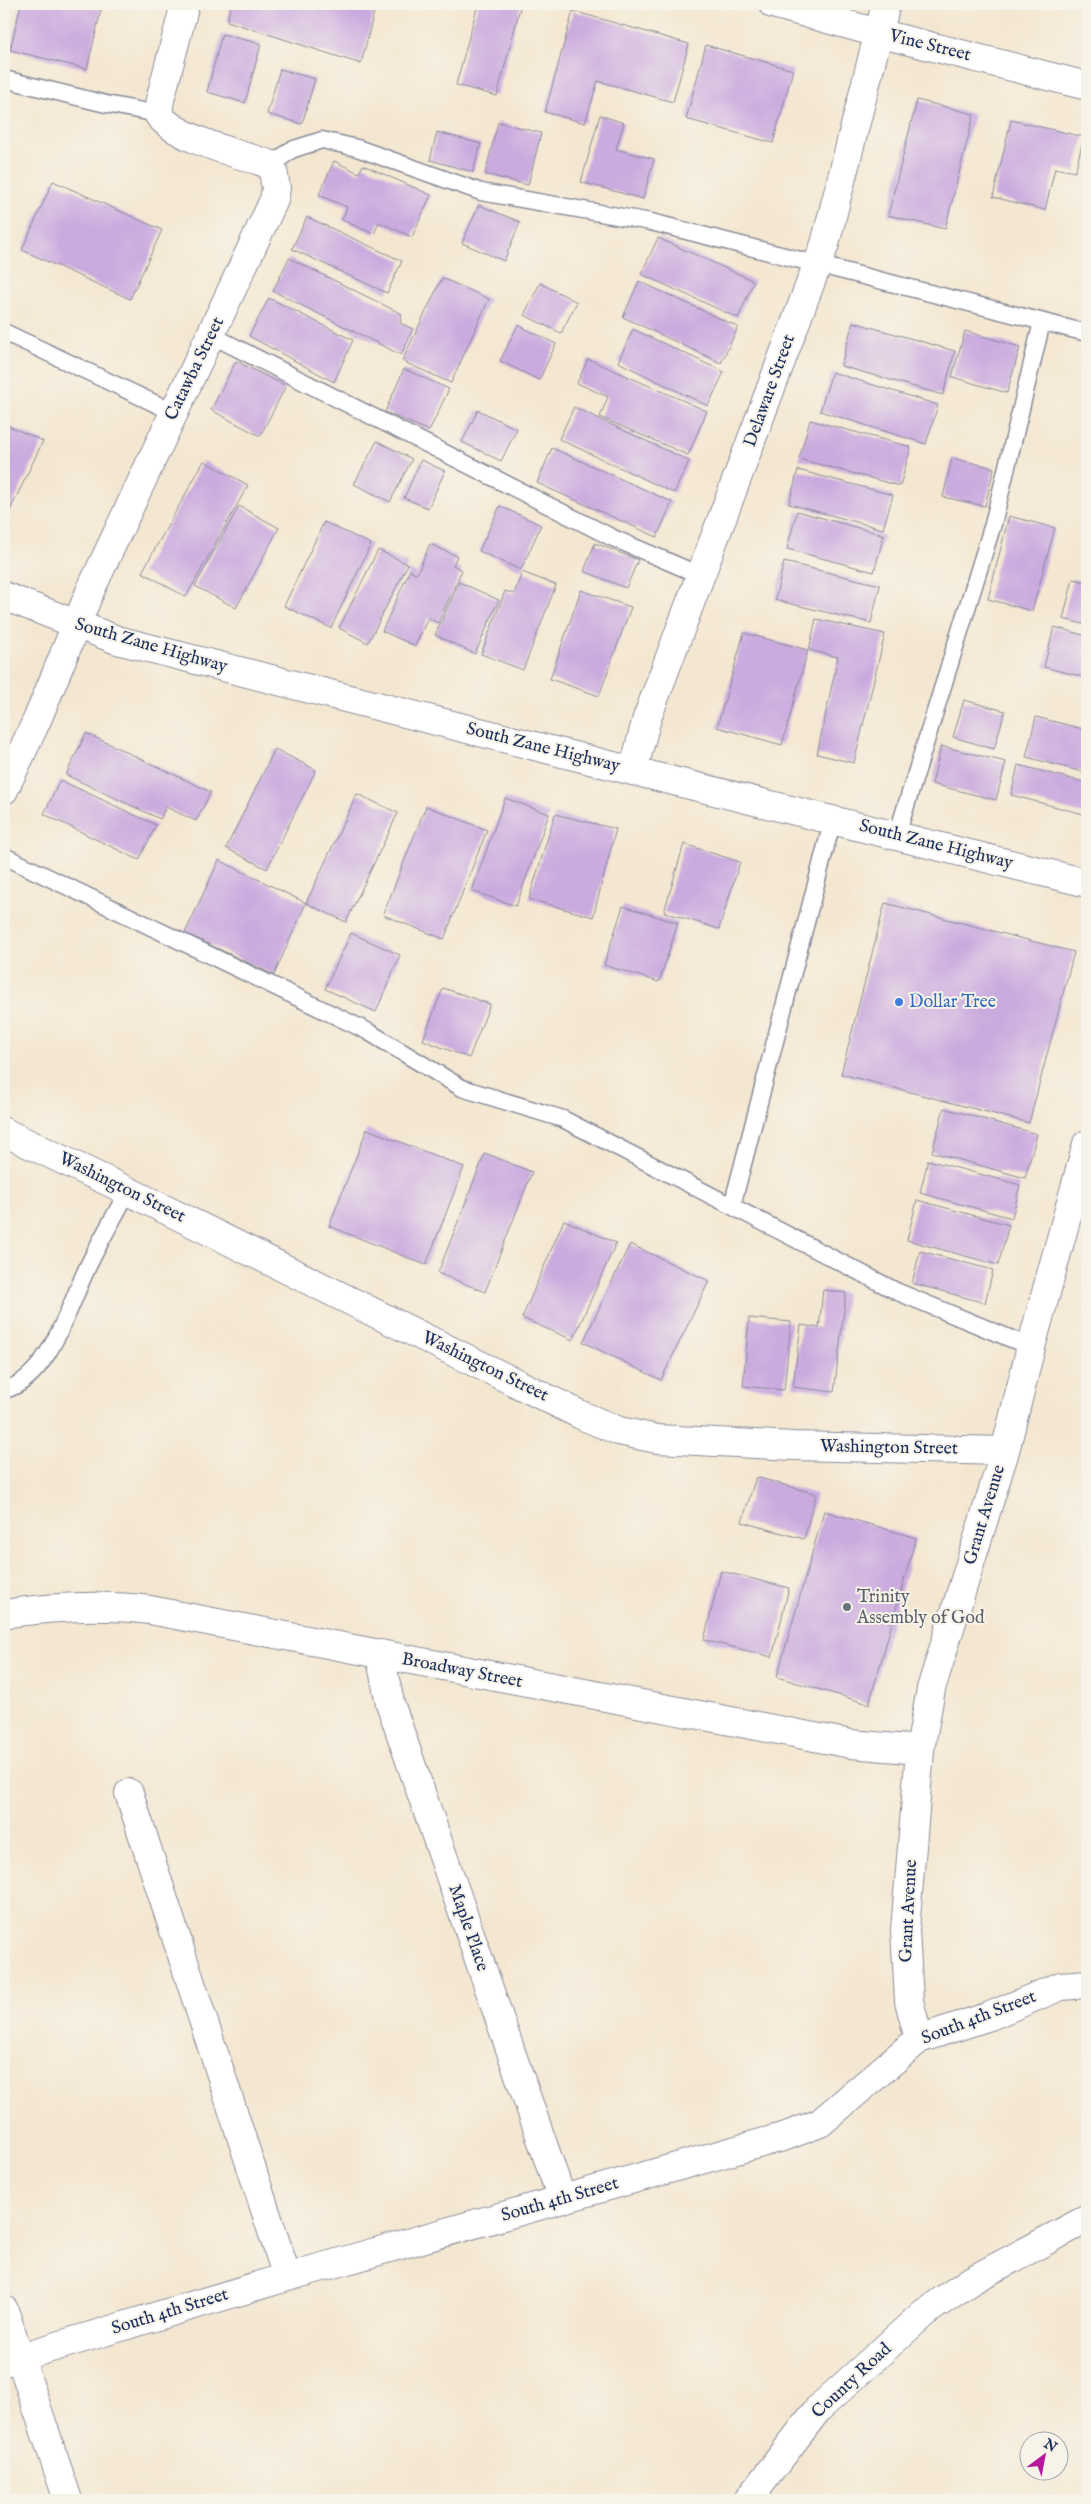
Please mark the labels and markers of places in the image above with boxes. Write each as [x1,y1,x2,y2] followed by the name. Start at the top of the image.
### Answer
[909,991,996,1014] place label: Dollar Tree
[893,996,905,1008] marker: Dollar Tree
[856,1586,985,1630] place label: Trinity Assembly of God
[841,1601,853,1613] marker: Trinity Assembly of God

